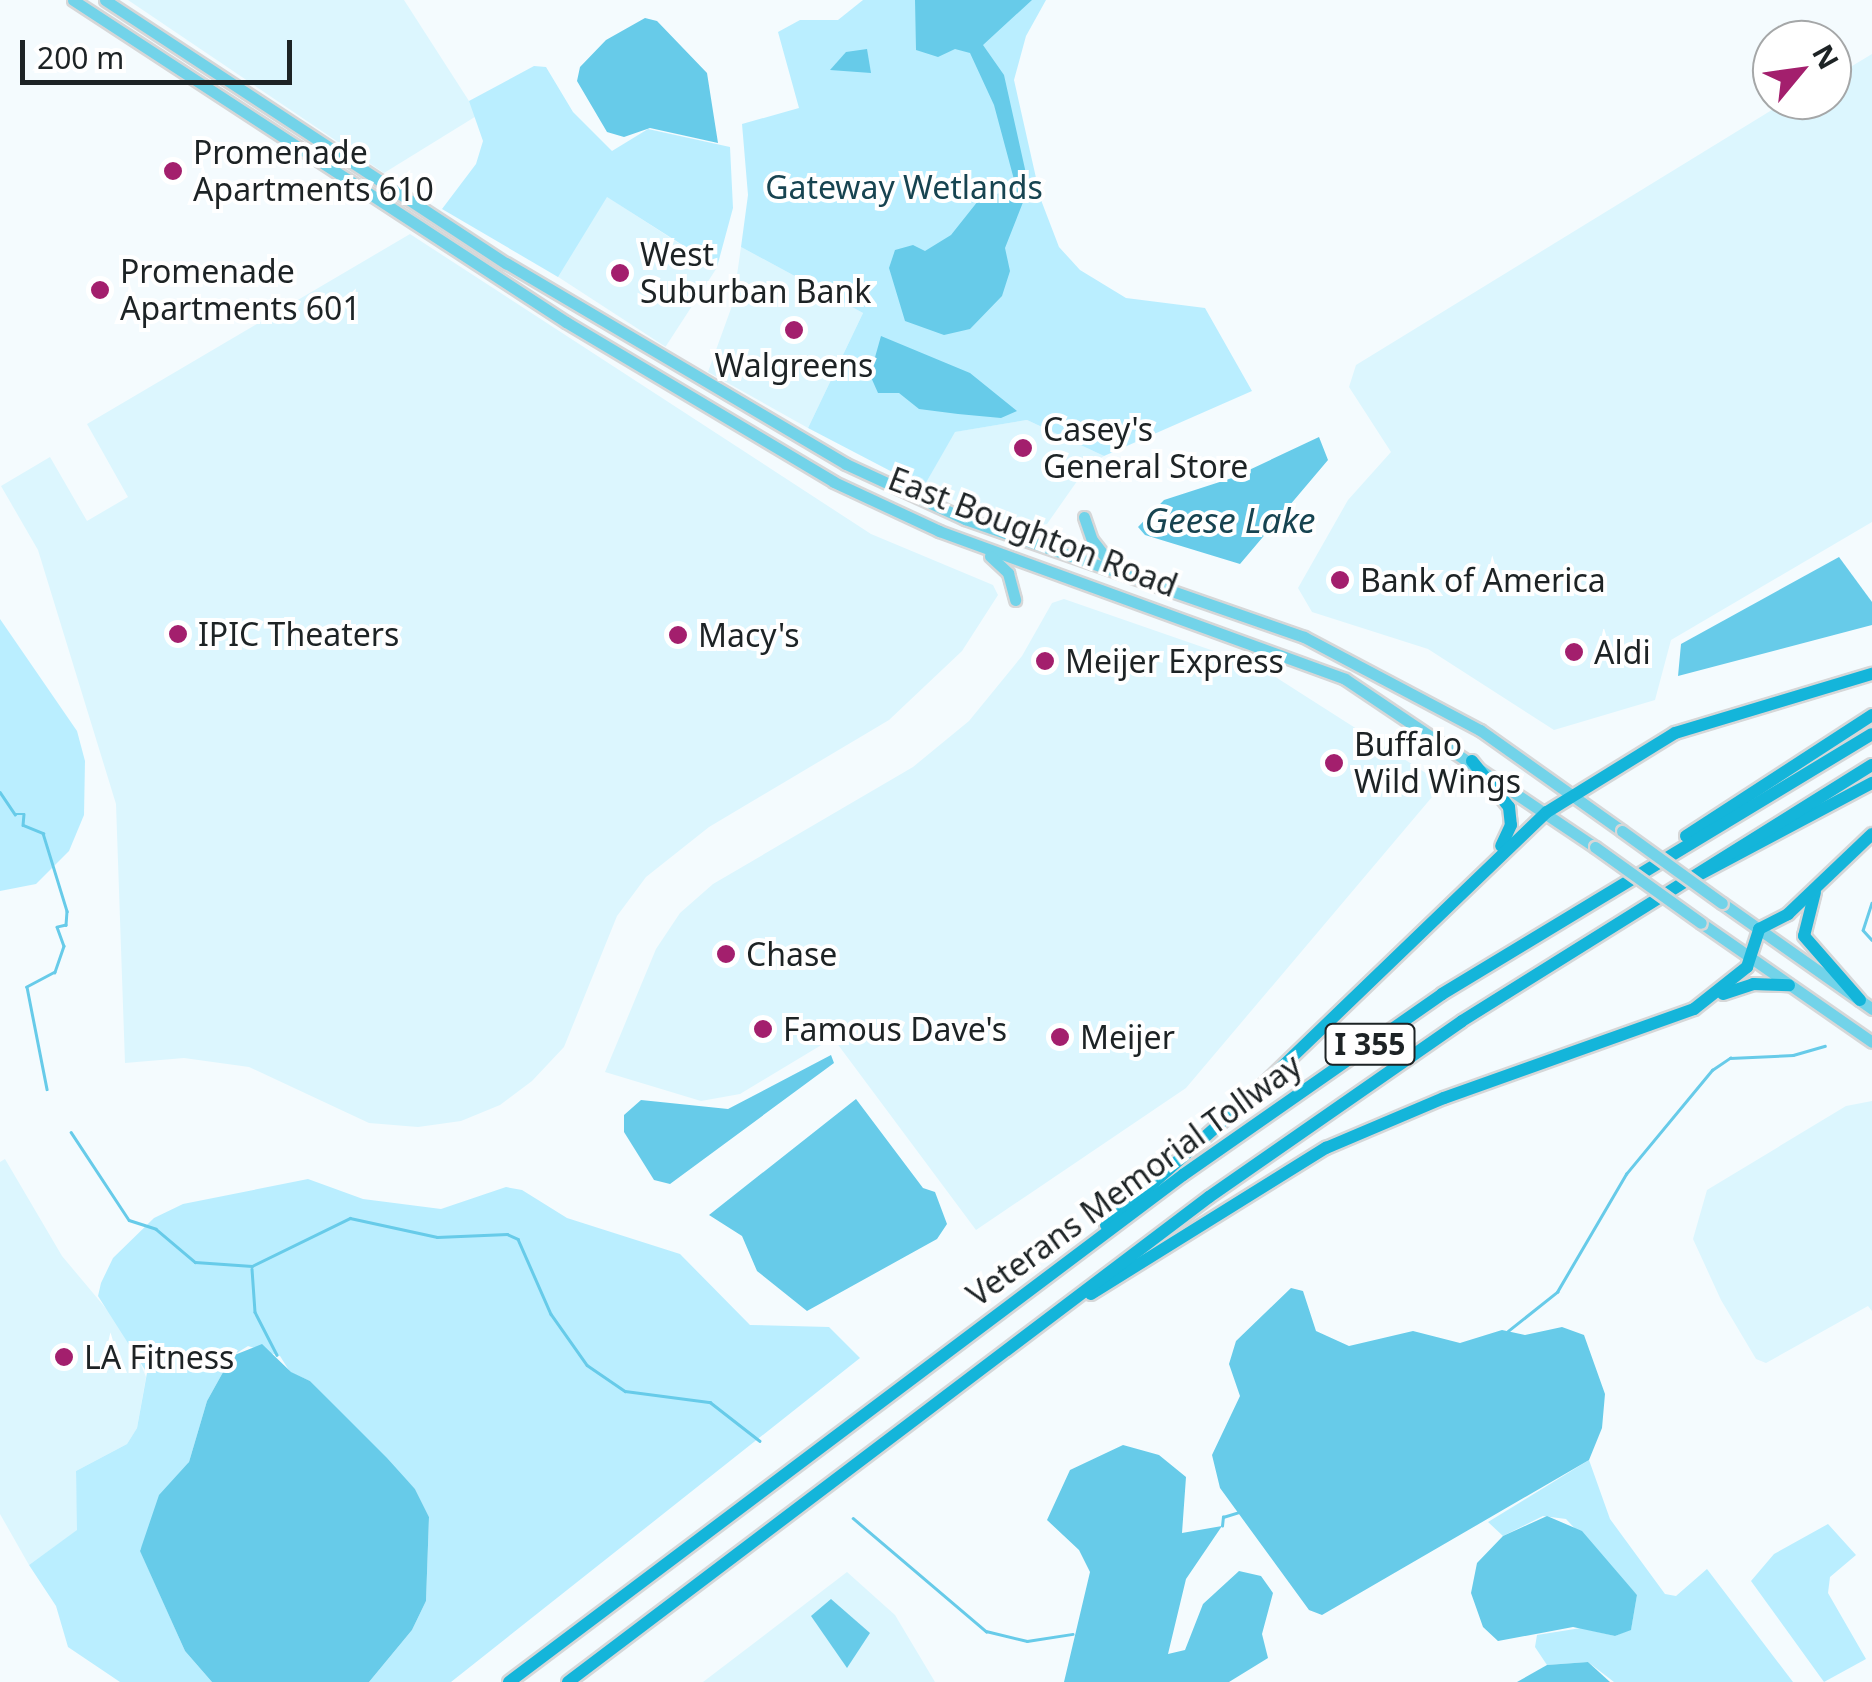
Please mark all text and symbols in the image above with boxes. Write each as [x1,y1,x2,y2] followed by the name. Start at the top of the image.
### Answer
[25,20,298,82] scale bar
[1752,20,1852,120] north arrow
[37,37,124,78] text: 200 m
[1804,37,1849,76] text: N
[193,134,434,209] place label: Promenade Apartments 610
[162,160,184,182] marker: Promenade Apartments 610
[765,168,1043,206] park label: Gateway Wetlands
[640,236,871,311] place label: West Suburban Bank
[120,253,361,328] place label: Promenade Apartments 601
[609,262,631,284] marker: West Suburban Bank
[89,279,111,301] marker: Promenade Apartments 601
[783,319,805,341] marker: Walgreens
[715,346,873,384] place label: Walgreens
[1043,411,1248,486] place label: Casey's General Store
[1012,437,1034,459] marker: Casey's General Store
[883,459,1183,605] street label: East Boughton Road
[1144,499,1316,541] water label: Geese Lake
[1360,561,1606,599] place label: Bank of America
[1329,569,1351,591] marker: Bank of America
[198,615,399,653] place label: IPIC Theaters
[698,616,800,654] place label: Macy's
[167,623,189,645] marker: IPIC Theaters
[667,624,689,646] marker: Macy's
[1594,633,1651,671] place label: Aldi
[1563,641,1585,663] marker: Aldi
[1065,642,1284,680] place label: Meijer Express
[1034,650,1056,672] marker: Meijer Express
[1354,726,1521,801] place label: Buffalo Wild Wings
[1323,752,1345,774] marker: Buffalo Wild Wings
[746,935,837,973] place label: Chase
[715,943,737,965] marker: Chase
[783,1010,1007,1048] place label: Famous Dave's
[752,1018,774,1040] marker: Famous Dave's
[1080,1018,1175,1056] place label: Meijer
[1322,1019,1418,1069] road number: I 355
[1049,1026,1071,1048] marker: Meijer
[960,1046,1308,1314] street label: Veterans Memorial Tollway
[84,1338,234,1376] place label: LA Fitness
[53,1346,75,1368] marker: LA Fitness

